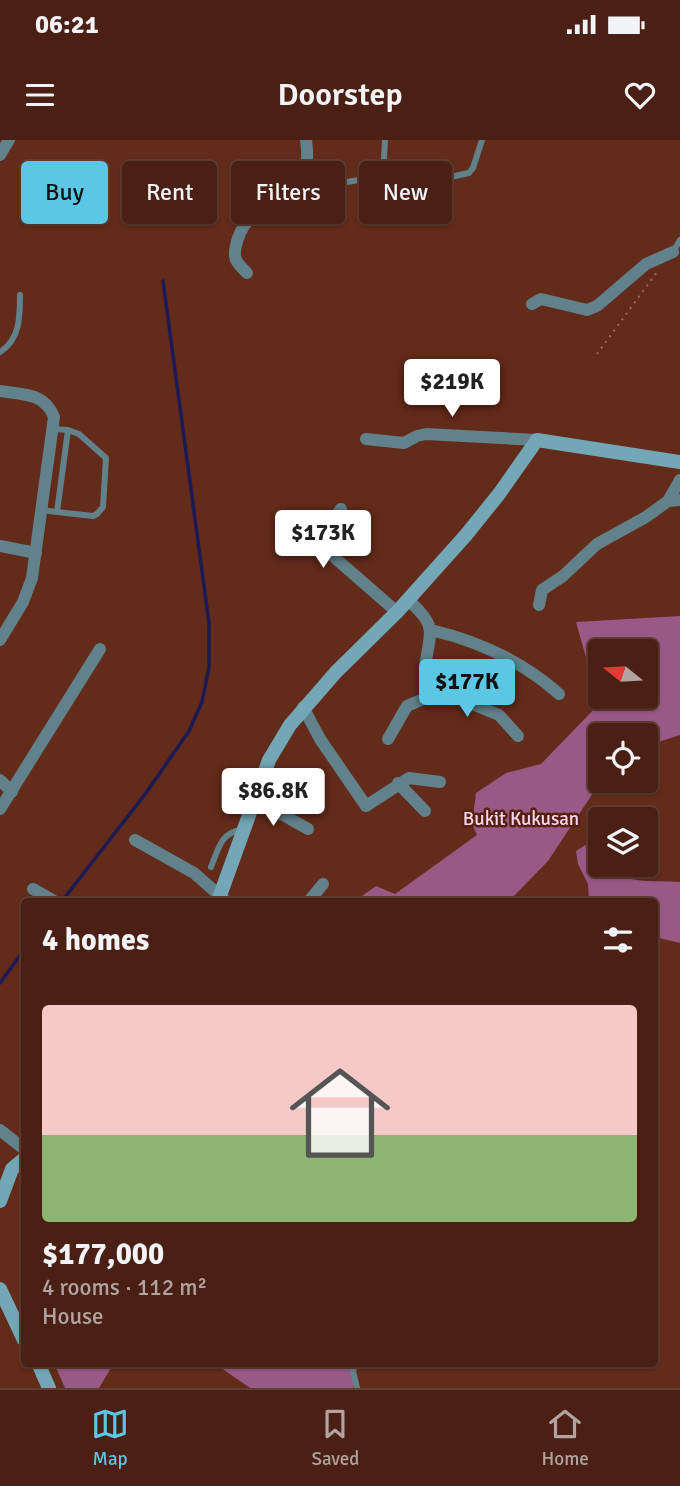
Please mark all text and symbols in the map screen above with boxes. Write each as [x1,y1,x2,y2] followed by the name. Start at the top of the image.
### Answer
[35,9,99,41] text: 06:21
[277,75,403,114] text: Doorstep
[21,76,59,114] icon: menu
[621,76,659,114] icon: heart
[21,161,108,224] chip: Buy
[122,161,217,224] chip: Rent
[231,161,345,224] chip: Filters
[359,161,452,224] chip: New
[403,359,501,419] pin: $219K
[420,367,484,396] text: $219K
[274,510,372,570] pin: $173K
[291,518,355,547] text: $173K
[588,639,658,709] north arrow
[588,639,658,877] map controls
[418,660,516,719] pin: $177K
[435,667,499,696] text: $177K
[588,723,658,793] button: locate
[216,768,330,828] pin: $86.8K
[238,776,308,805] text: $86.8K
[463,807,579,831] park label: Bukit Kukusan
[588,807,658,877] button: layers
[599,921,637,959] icon: filters
[42,922,149,959] text: 4 homes
[277,1050,403,1176] icon: home
[42,1236,164,1273] text: $177,000
[42,1273,207,1302] text: 4 rooms · 112 m²
[42,1302,104,1331] text: House
[91,1405,129,1471] tab: Map
[311,1405,359,1471] tab: Saved
[542,1405,589,1471] tab: Home

